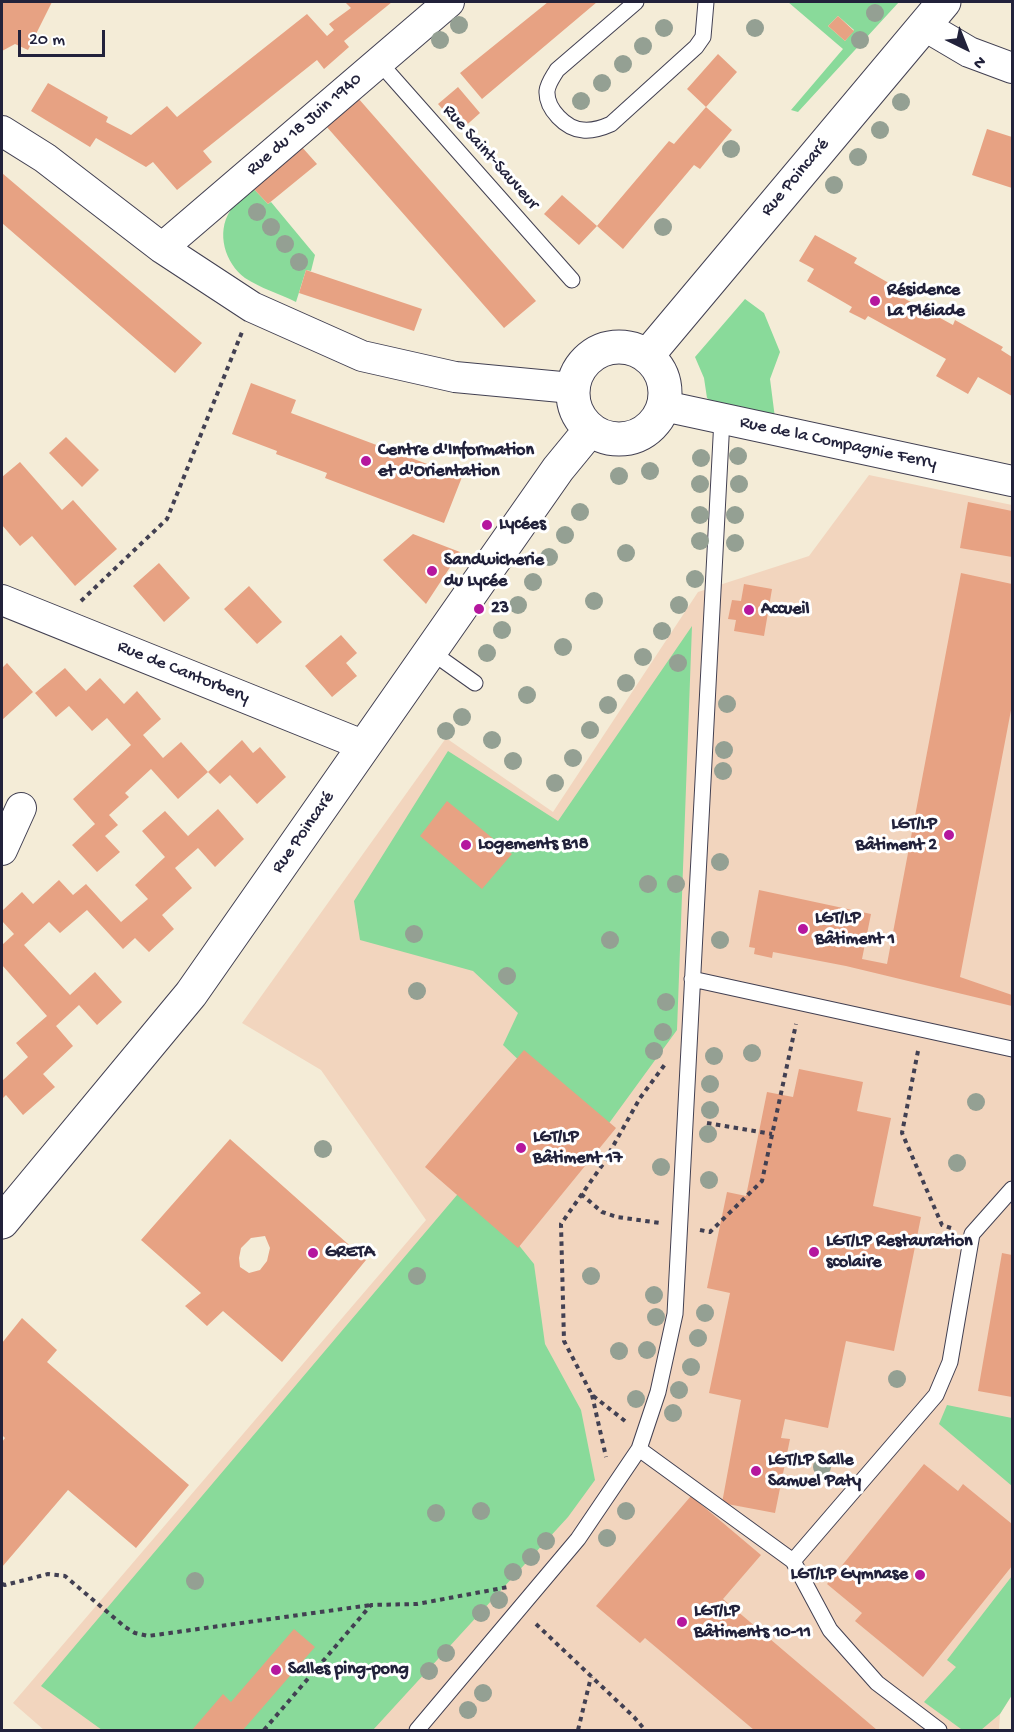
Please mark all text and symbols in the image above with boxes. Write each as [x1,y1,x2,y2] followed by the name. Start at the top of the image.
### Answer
[21,18,108,56] scale bar
[936,18,996,78] north arrow
[29,30,65,51] text: 20 m
[968,51,989,72] text: N
[243,69,367,181] street label: Rue du 18 Juin 1940
[437,101,543,215] street label: Rue Saint-Sauveur
[757,135,835,221] street label: Rue Poincaré
[887,280,965,322] place label: Résidence La Pléiade
[868,294,882,308] marker: Résidence La Pléiade
[738,413,938,475] street label: Rue de la Compagnie Ferry
[378,440,534,482] place label: Centre d'Information et d'Orientation
[359,454,373,468] marker: Centre d'Information et d'Orientation
[499,514,546,536] place label: Lycées
[480,518,494,532] marker: Lycées
[444,550,544,592] place label: Sandwicherie du Lycée
[425,564,439,578] marker: Sandwicherie du Lycée
[491,598,509,620] place label: 23
[761,599,809,621] place label: Accueil
[472,602,486,616] marker: 23
[742,603,756,617] marker: Accueil
[114,637,252,709] street label: Rue de Cantorbery
[268,788,340,878] street label: Rue Poincaré
[855,814,937,856] place label: LGT/LP Bâtiment 2
[942,828,956,842] marker: LGT/LP Bâtiment 2
[478,834,589,856] place label: Logements B18
[459,838,473,852] marker: Logements B18
[815,908,895,950] place label: LGT/LP Bâtiment 1
[796,922,810,936] marker: LGT/LP Bâtiment 1
[533,1127,622,1170] place label: LGT/LP Bâtiment 17
[514,1141,528,1155] marker: LGT/LP Bâtiment 17
[826,1231,973,1274] place label: LGT/LP Restauration scolaire
[325,1242,375,1264] place label: GRETA
[807,1245,821,1259] marker: LGT/LP Restauration scolaire
[306,1246,320,1260] marker: GRETA
[768,1450,861,1492] place label: LGT/LP Salle Samuel Paty
[749,1464,763,1478] marker: LGT/LP Salle Samuel Paty
[791,1564,908,1586] place label: LGT/LP Gymnase
[913,1568,927,1582] marker: LGT/LP Gymnase
[694,1601,811,1644] place label: LGT/LP Bâtiments 10-11
[675,1615,689,1629] marker: LGT/LP Bâtiments 10-11
[288,1659,409,1681] place label: Salles ping-pong
[269,1663,283,1677] marker: Salles ping-pong

